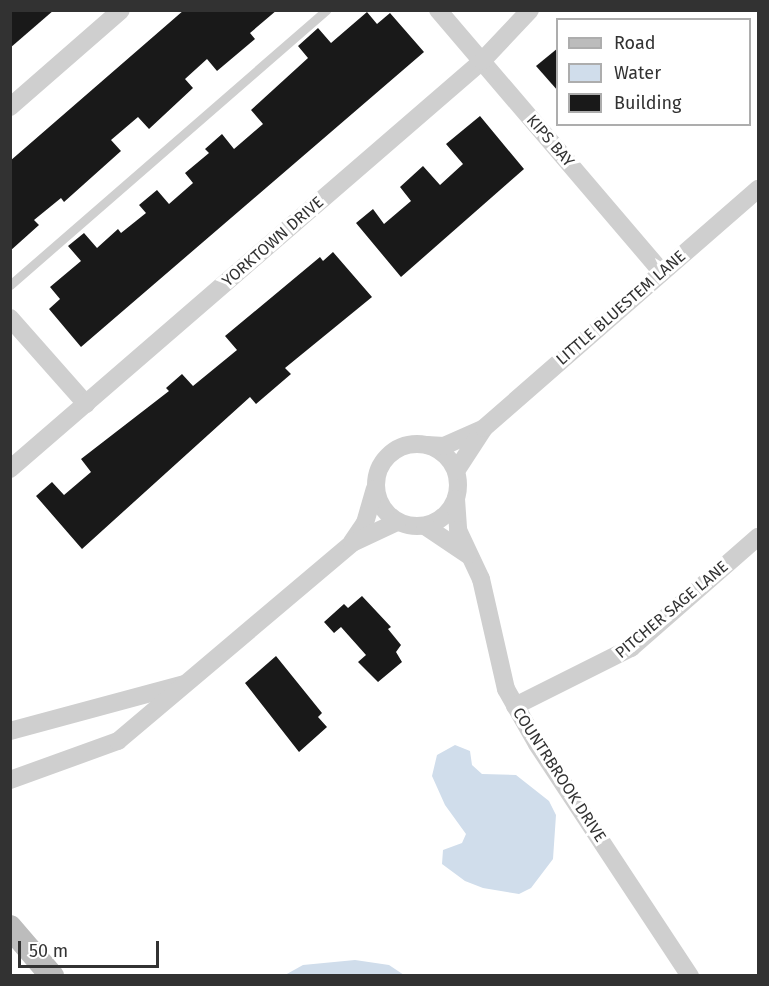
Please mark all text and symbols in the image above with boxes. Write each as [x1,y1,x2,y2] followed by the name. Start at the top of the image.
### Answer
[556,18,751,126] legend
[614,32,656,54] text: Road
[614,62,661,84] text: Water
[614,92,681,114] text: Building
[522,111,578,171] street label: KIPS BAY
[218,193,328,291] street label: YORKTOWN DRIVE
[553,247,689,369] street label: LITTLE BLUESTEM LANE
[612,557,732,663] street label: PITCHER SAGE LANE
[508,704,610,846] street label: COUNTRBROOK DRIVE
[21,929,162,967] scale bar
[29,940,68,962] text: 50 m

